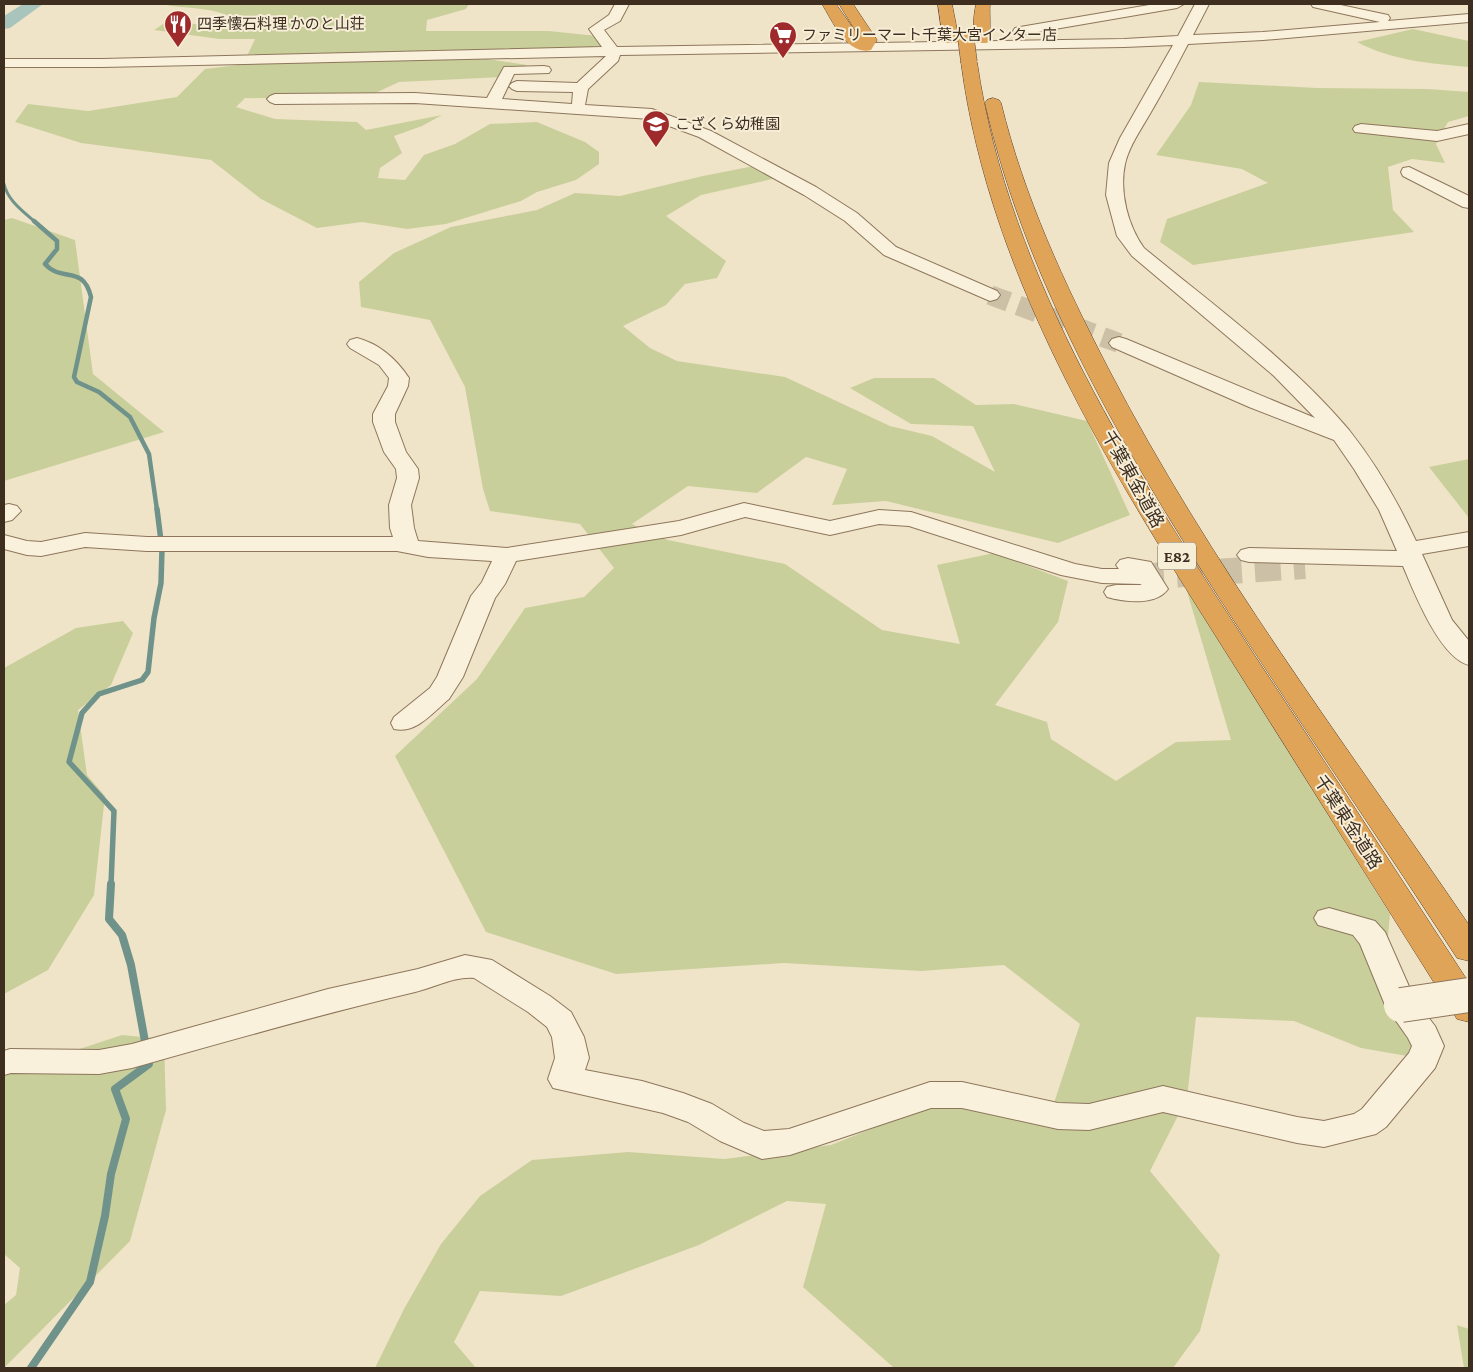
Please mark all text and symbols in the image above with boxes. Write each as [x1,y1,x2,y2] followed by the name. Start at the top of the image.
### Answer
[163,9,193,48] restaurant icon: 四季懐石料理 かのと山荘
[197,15,365,32] place label: 四季懐石料理 かのと山荘
[768,20,798,59] supermarket icon: ファミリーマート千葉大宮インター店
[802,27,1057,43] place label: ファミリーマート千葉大宮インター店
[641,109,671,148] school or university icon: こざくら幼稚園
[675,116,780,132] place label: こざくら幼稚園
[1098,427,1168,531] street label: 千葉東金道路
[1158,542,1196,570] road number: E82
[1310,771,1386,873] street label: 千葉東金道路

